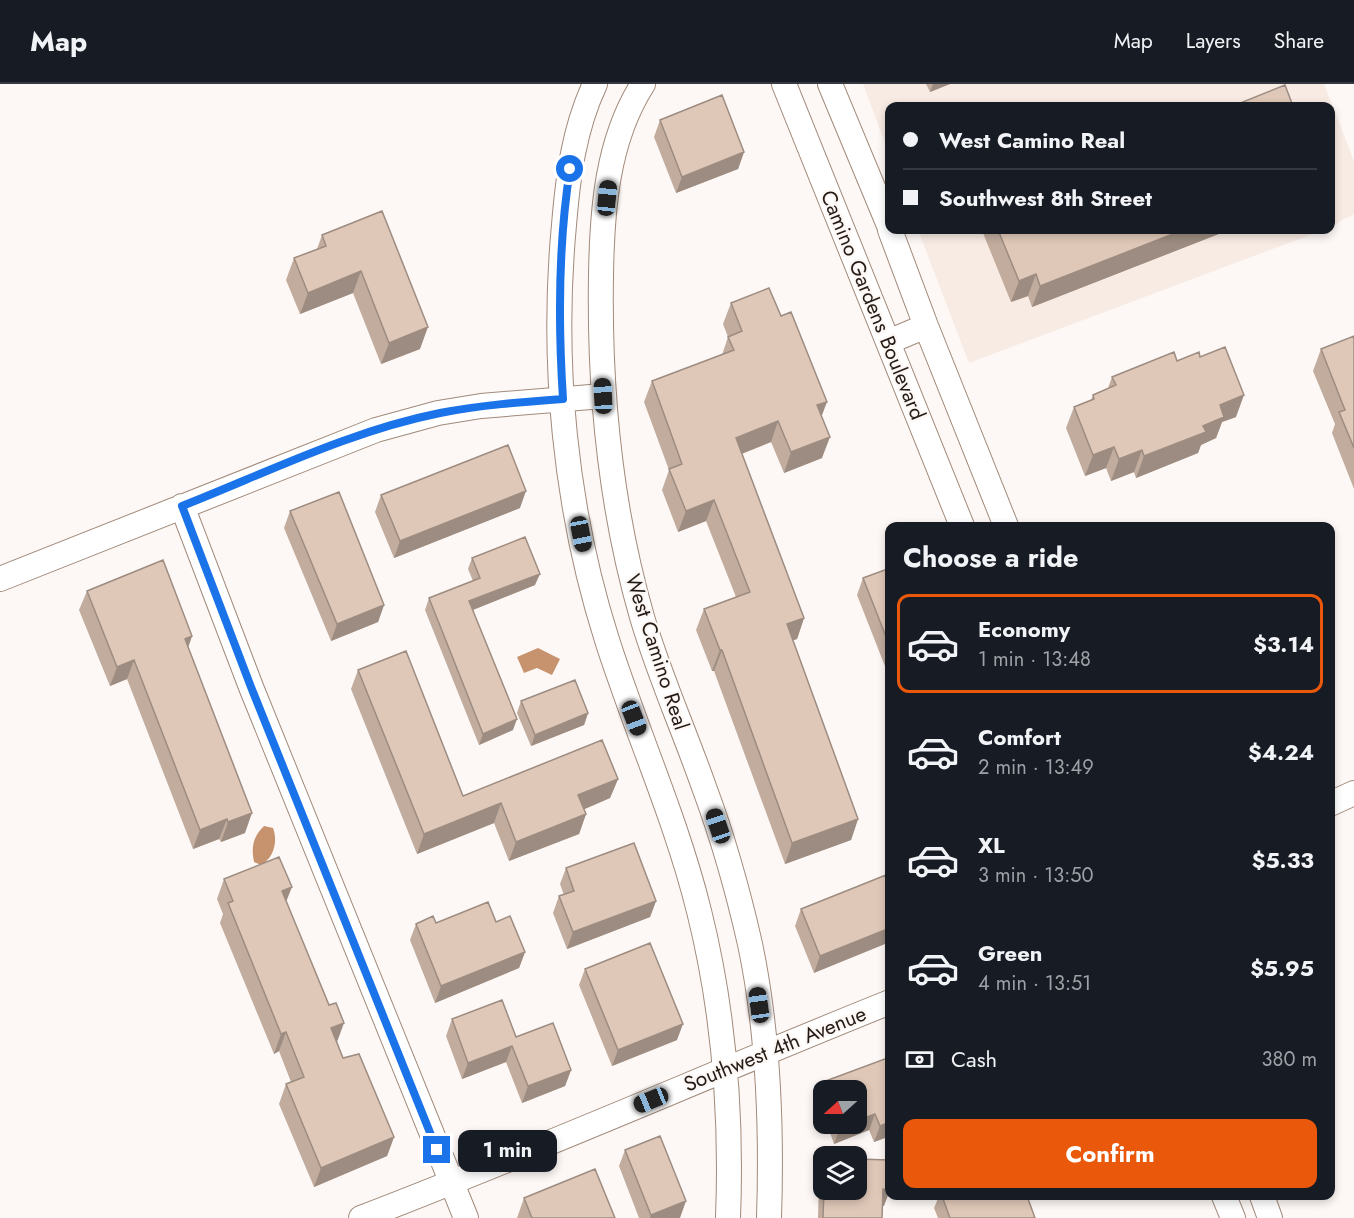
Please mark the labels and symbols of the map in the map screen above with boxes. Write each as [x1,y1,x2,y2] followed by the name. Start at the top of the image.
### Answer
[556,155,583,182] route start
[596,179,618,217] car
[813,186,933,424] street label: Camino Gardens Boulevard
[593,378,613,414] car
[569,515,593,553] car
[618,570,696,734] street label: West Camino Real
[619,698,649,738] car
[704,806,732,846] car
[748,986,770,1024] car
[679,999,871,1099] street label: Southwest 4th Avenue
[813,1080,867,1134] north arrow
[631,1085,671,1115] car
[458,1129,557,1171] callout: 1 min
[423,1136,450,1163] route end

